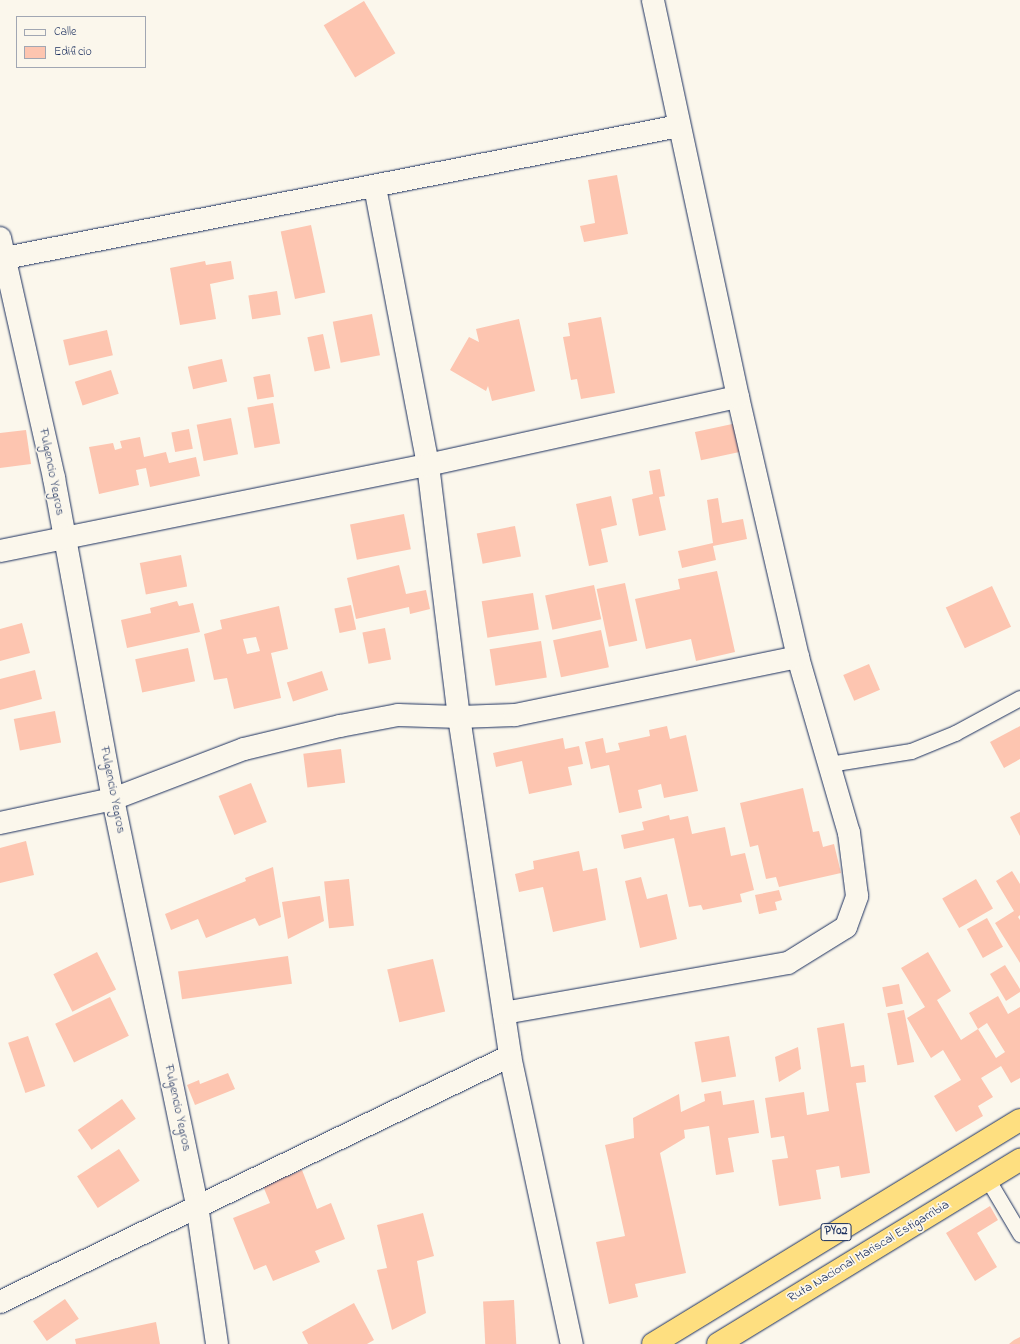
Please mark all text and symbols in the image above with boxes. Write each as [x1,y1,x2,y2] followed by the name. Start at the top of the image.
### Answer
[16,16,146,68] legend
[54,23,76,41] text: Calle
[54,43,92,61] text: Edificio
[35,427,67,517] street label: Fulgencio Yegros
[96,745,128,835] street label: Fulgencio Yegros
[160,1063,194,1153] street label: Fulgencio Yegros
[785,1198,953,1306] street label: Ruta Nacional Mariscal Estigarribia
[820,1222,852,1242] road number: PY02

